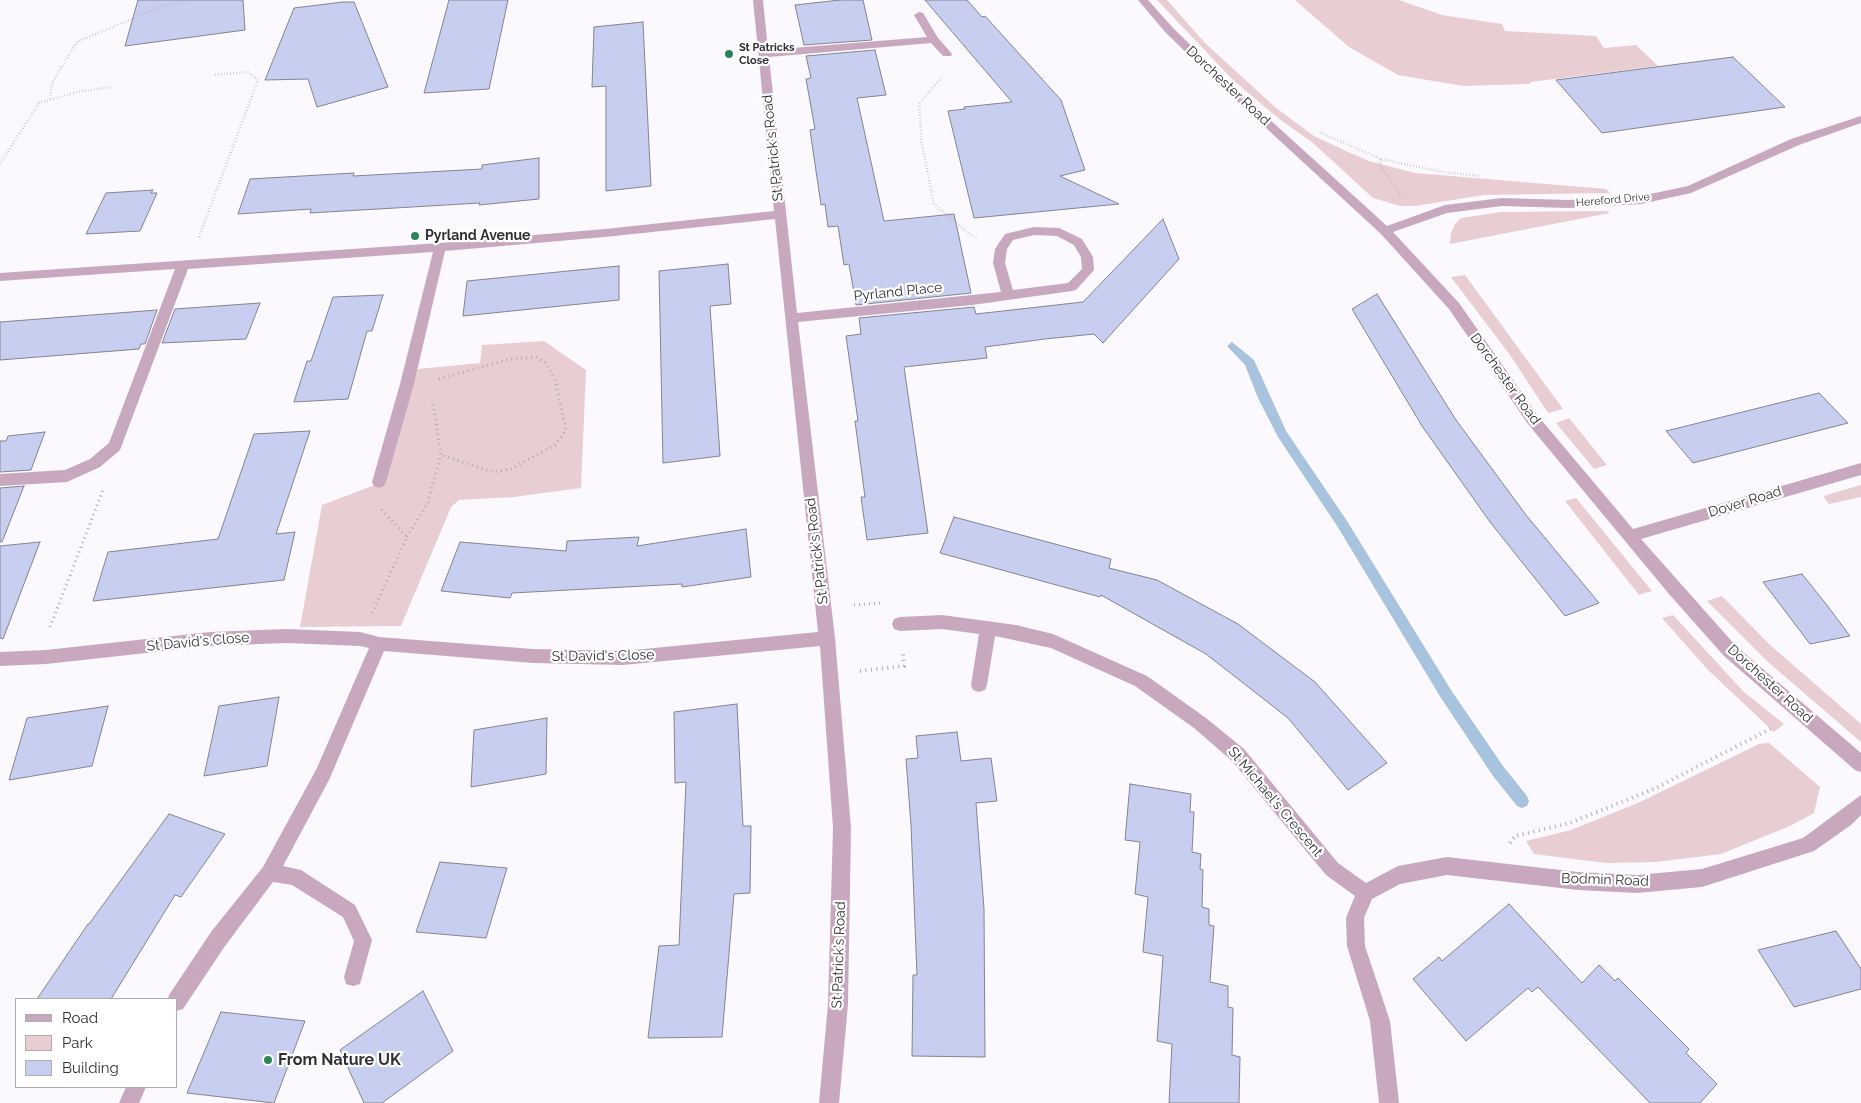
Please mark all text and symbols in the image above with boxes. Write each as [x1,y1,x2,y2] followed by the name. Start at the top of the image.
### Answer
[739,41,795,67] place label: St Patricks Close
[1183,43,1273,129] street label: Dorchester Road
[723,48,735,60] marker: St Patricks Close
[759,94,787,202] street label: St Patrick's Road
[1575,190,1651,210] street label: Hereford Drive
[425,228,530,244] place label: Pyrland Avenue
[409,230,421,242] marker: Pyrland Avenue
[853,279,943,305] street label: Pyrland Place
[1466,330,1544,428] street label: Dorchester Road
[1706,483,1784,521] street label: Dover Road
[802,497,832,605] street label: St Patrick's Road
[146,629,250,655] street label: St David's Close
[1724,641,1816,727] street label: Dorchester Road
[551,647,655,665] street label: St David's Close
[1224,744,1326,860] street label: St Michael's Crescent
[1561,870,1649,890] street label: Bodmin Road
[829,901,849,1009] street label: St Patrick's Road
[15,998,178,1088] legend
[62,1009,98,1027] text: Road
[62,1034,93,1052] text: Park
[278,1050,401,1070] place label: From Nature UK
[262,1054,274,1066] marker: From Nature UK
[62,1059,119,1077] text: Building

